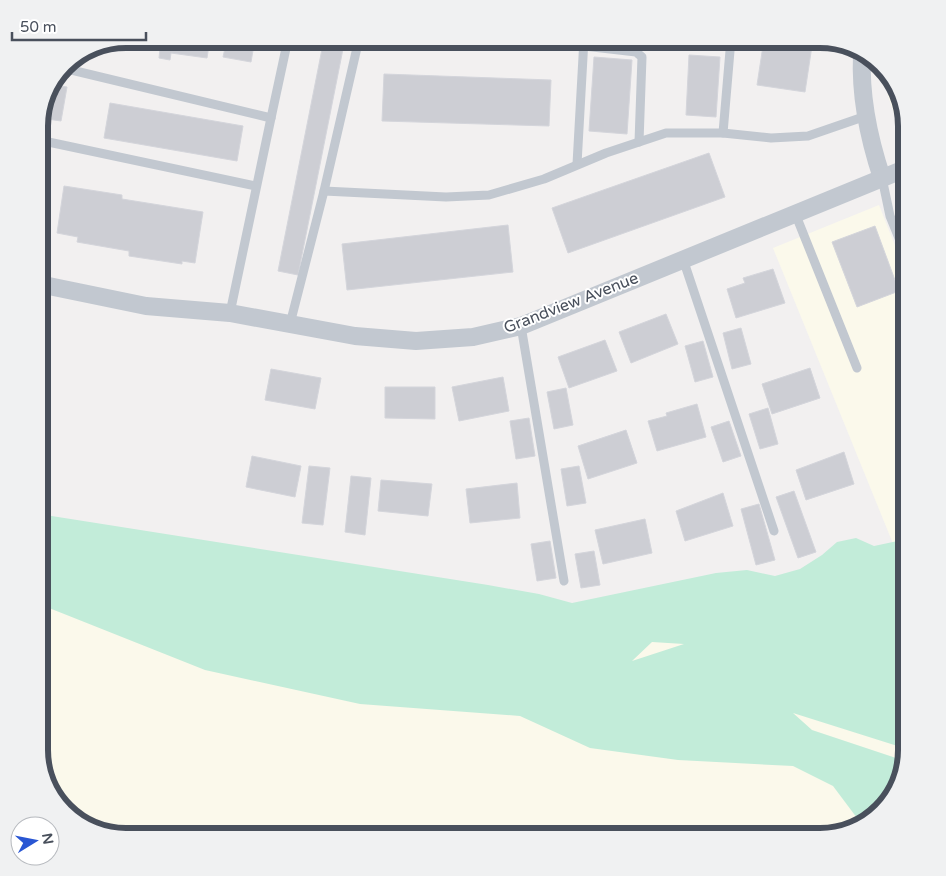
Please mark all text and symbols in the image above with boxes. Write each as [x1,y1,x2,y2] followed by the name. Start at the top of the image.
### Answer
[12,10,146,42] scale bar
[20,18,57,36] text: 50 m
[501,268,641,338] street label: Grandview Avenue
[10,816,60,866] north arrow
[38,832,57,846] text: N

